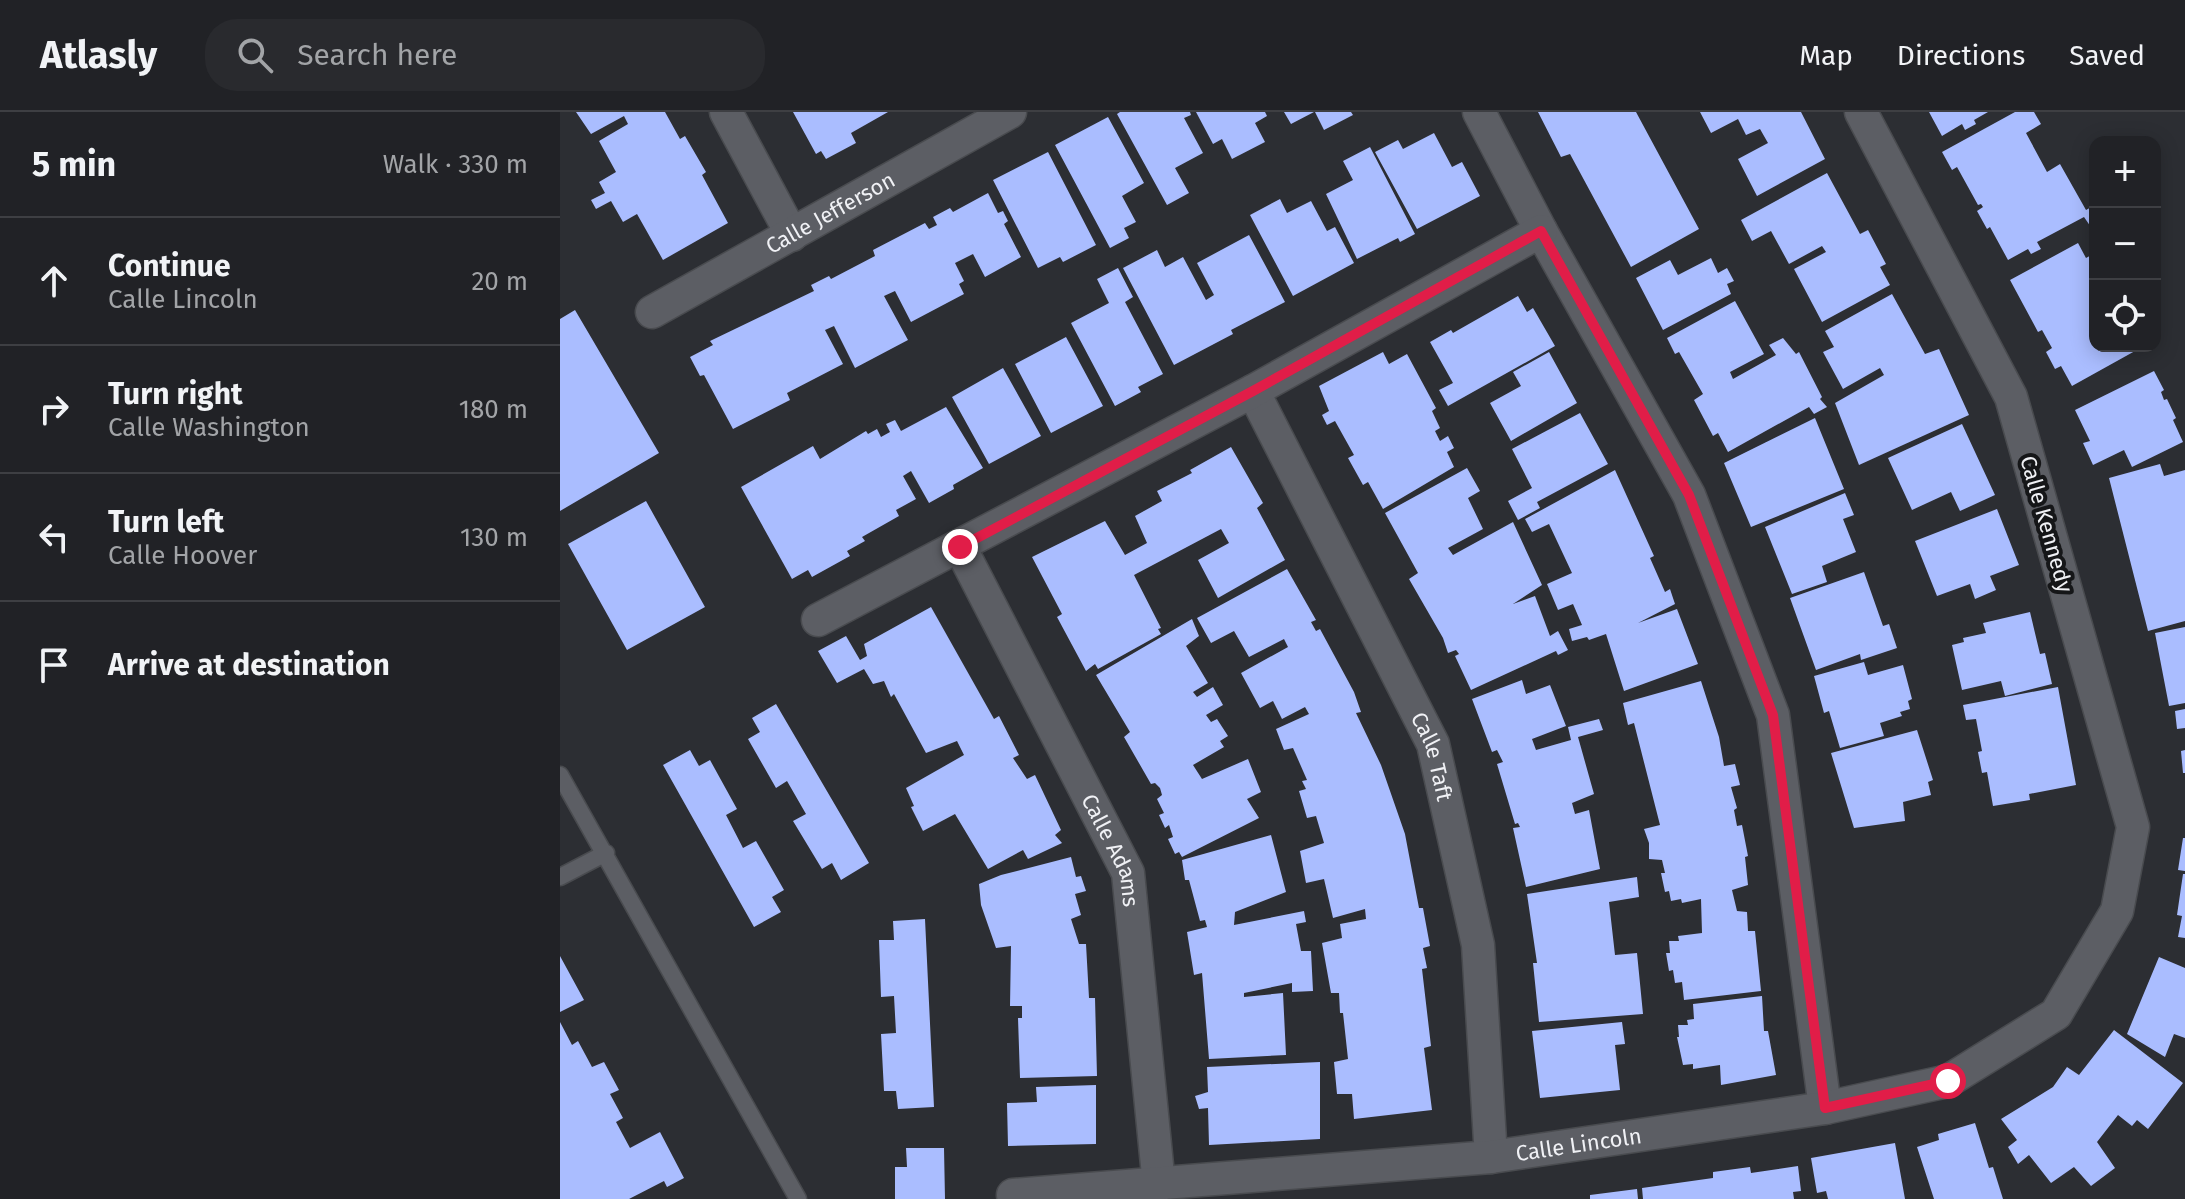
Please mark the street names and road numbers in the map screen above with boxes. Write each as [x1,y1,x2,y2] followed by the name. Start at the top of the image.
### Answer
[761,166,900,260] street label: Calle Jefferson
[2014,453,2079,596] street label: Calle Kennedy
[1405,708,1458,804] street label: Calle Taft
[1076,789,1144,908] street label: Calle Adams
[1514,1122,1643,1167] street label: Calle Lincoln

